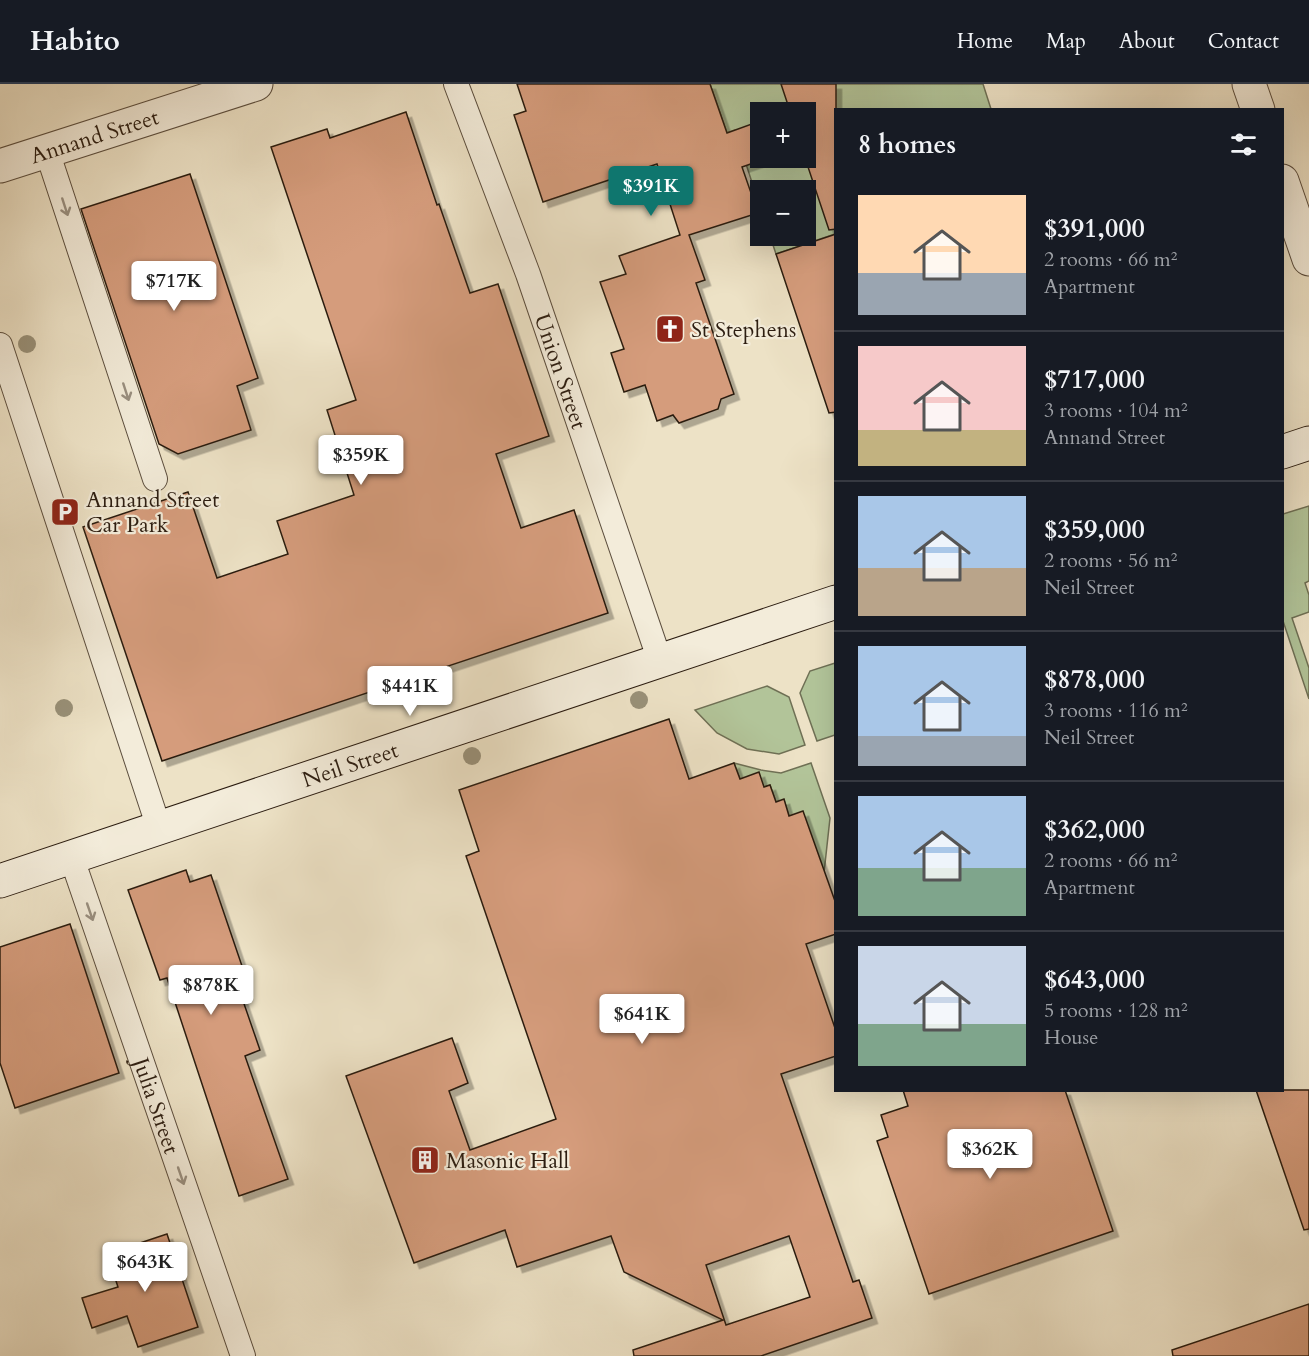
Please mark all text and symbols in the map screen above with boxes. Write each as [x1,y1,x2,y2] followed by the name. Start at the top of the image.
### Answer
[30,22,120,60] text: Habito
[957,27,1013,56] text: Home
[1046,27,1086,56] text: Map
[1119,27,1175,56] text: About
[1208,27,1279,56] text: Contact
[27,102,163,171] street label: Annand Street
[750,102,816,246] map controls
[750,102,816,168] button: +
[858,127,956,162] text: 8 homes
[1227,128,1260,161] icon: filters
[609,166,693,217] pin: $391K
[622,172,680,199] text: $391K
[750,180,816,246] button: −
[61,197,72,216] one-way arrow
[1044,211,1145,246] text: $391,000
[906,219,978,291] icon: home
[1044,246,1177,273] text: 2 rooms · 66 m²
[132,261,216,312] pin: $717K
[145,267,203,294] text: $717K
[1044,273,1135,300] text: Apartment
[527,310,594,433] street label: Union Street
[654,313,686,345] church icon: St Stephens
[691,315,796,345] place label: St Stephens
[1044,362,1145,397] text: $717,000
[906,370,978,442] icon: home
[122,382,133,401] one-way arrow
[1044,397,1188,424] text: 3 rooms · 104 m²
[1044,424,1165,451] text: Annand Street
[319,435,403,486] pin: $359K
[332,441,390,468] text: $359K
[86,485,219,540] place label: Annand Street Car Park
[49,496,81,528] parking icon: Annand Street Car Park
[1044,512,1145,547] text: $359,000
[906,520,978,592] icon: home
[1044,547,1177,574] text: 2 rooms · 56 m²
[1044,574,1134,601] text: Neil Street
[1044,662,1145,697] text: $878,000
[368,666,452,717] pin: $441K
[906,670,978,742] icon: home
[381,672,439,699] text: $441K
[1044,697,1188,724] text: 3 rooms · 116 m²
[1044,724,1134,751] text: Neil Street
[298,735,402,795] street label: Neil Street
[1044,812,1145,847] text: $362,000
[906,820,978,892] icon: home
[1044,847,1177,874] text: 2 rooms · 66 m²
[1044,874,1135,901] text: Apartment
[85,902,96,921] one-way arrow
[1044,962,1145,997] text: $643,000
[169,965,253,1016] pin: $878K
[906,970,978,1042] icon: home
[182,971,240,998] text: $878K
[600,994,684,1045] pin: $641K
[1044,997,1188,1024] text: 5 rooms · 128 m²
[613,1000,671,1027] text: $641K
[1044,1024,1098,1051] text: House
[125,1051,186,1158] street label: Julia Street
[948,1129,1032,1180] pin: $362K
[961,1135,1019,1162] text: $362K
[409,1144,441,1176] building icon: Masonic Hall
[446,1146,570,1176] place label: Masonic Hall
[176,1166,187,1184] one-way arrow
[103,1242,187,1293] pin: $643K
[116,1248,174,1275] text: $643K

